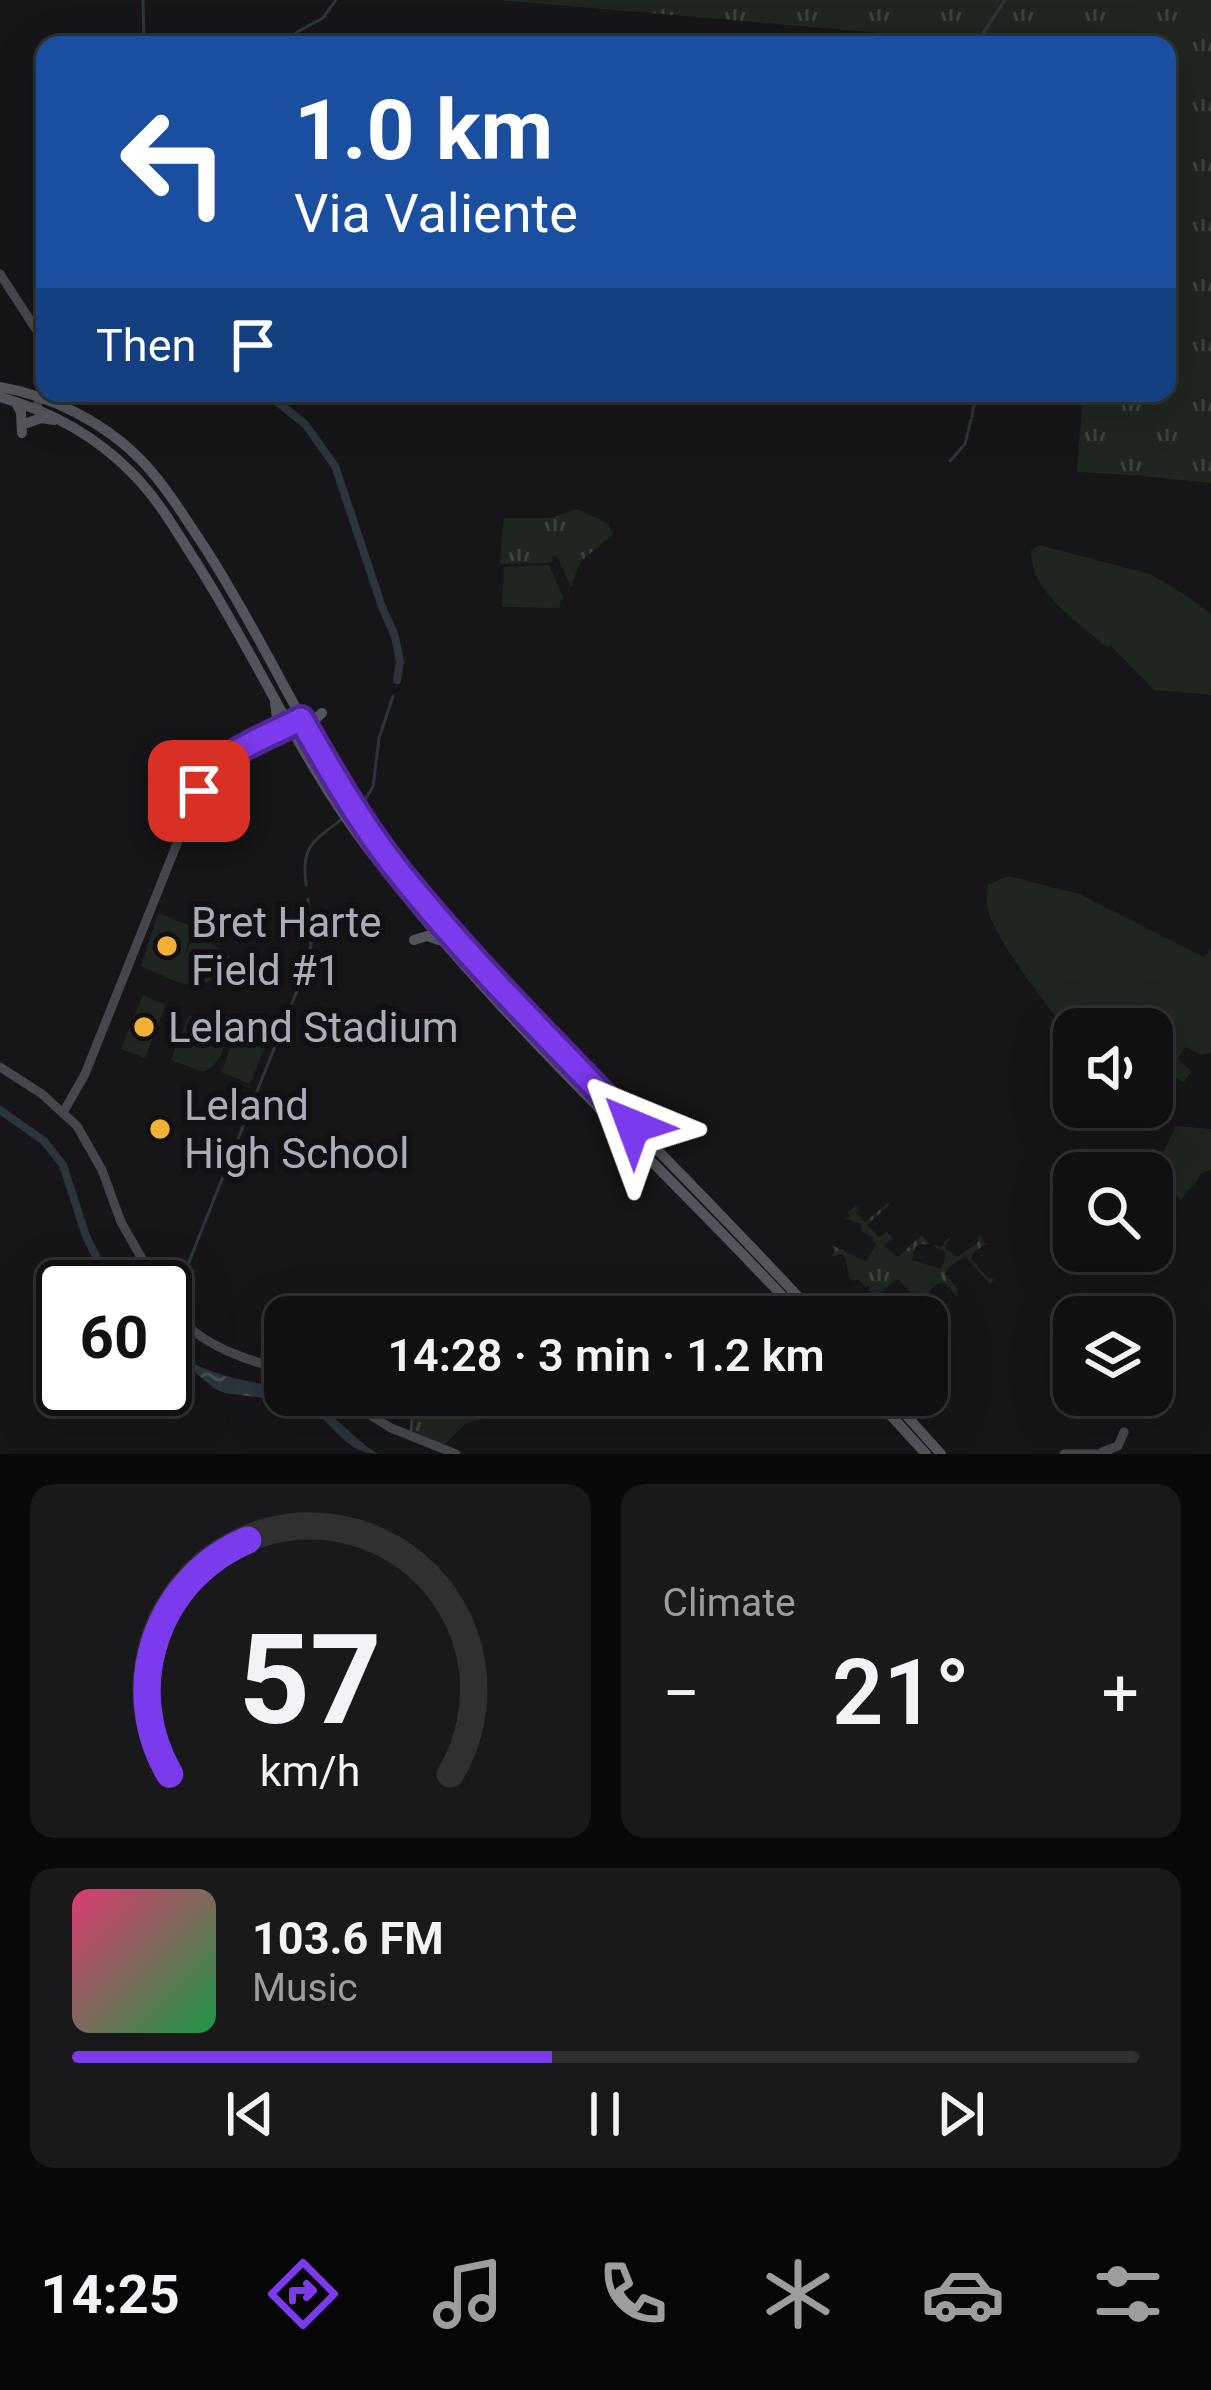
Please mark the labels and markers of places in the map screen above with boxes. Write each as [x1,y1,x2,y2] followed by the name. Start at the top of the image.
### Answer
[148,740,250,842] pin
[191,898,382,995] place label: Bret Harte Field #1
[154,933,180,959] marker: Bret Harte Field #1
[168,1003,459,1052] place label: Leland Stadium
[131,1014,157,1040] marker: Leland Stadium
[184,1081,409,1178] place label: Leland High School
[147,1116,173,1142] marker: Leland High School

